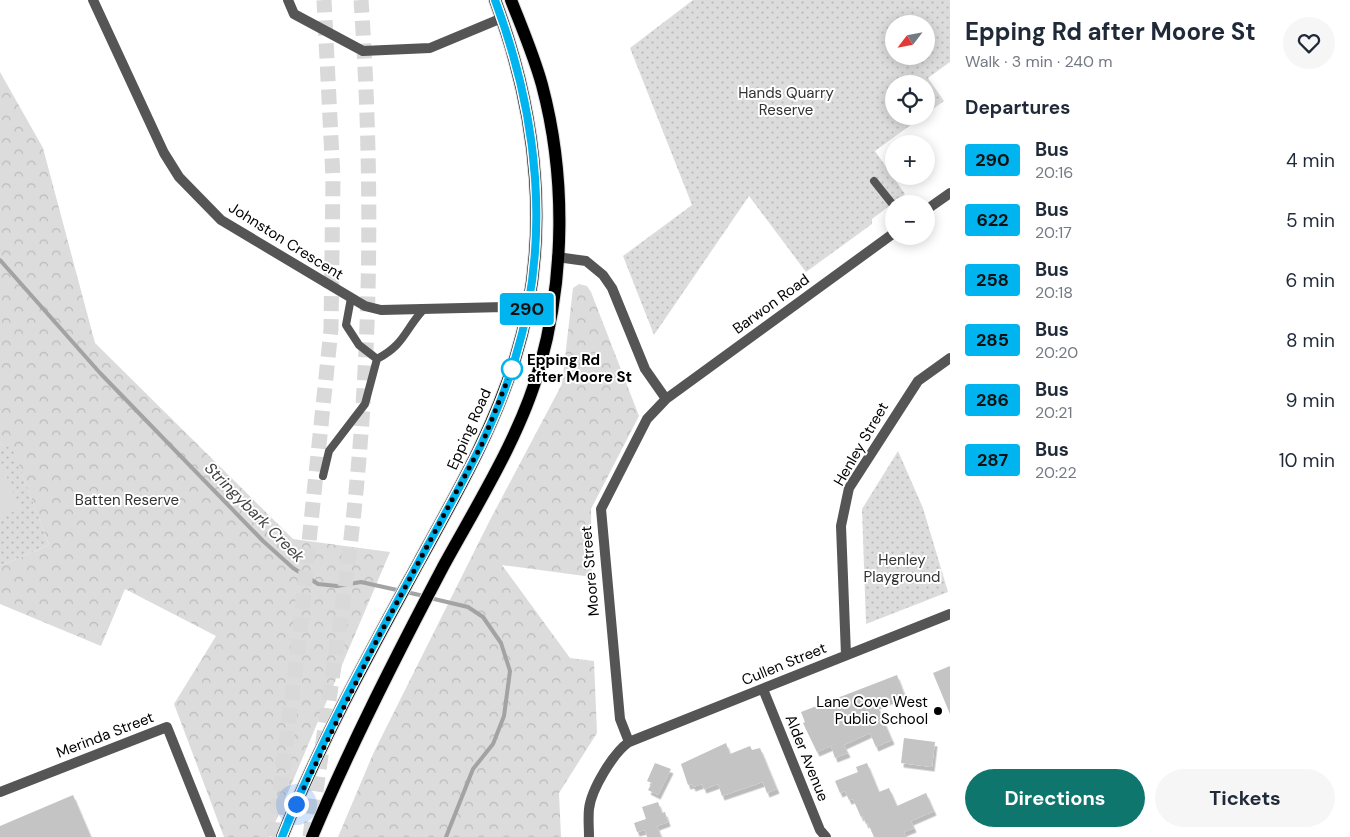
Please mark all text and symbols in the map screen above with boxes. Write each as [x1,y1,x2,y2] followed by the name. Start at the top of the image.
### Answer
[885,15,935,65] north arrow
[885,15,935,245] map controls
[965,16,1256,47] text: Epping Rd after Moore St
[1283,17,1335,69] button: heart
[965,51,1113,72] text: Walk · 3 min · 240 m
[885,75,935,125] button: locate
[738,83,835,120] park label: Hands Quarry Reserve
[965,95,1070,120] text: Departures
[885,135,935,185] button: +
[1035,137,1069,162] text: Bus
[975,148,1010,172] text: 290
[1286,148,1335,173] text: 4 min
[1035,162,1073,183] text: 20:16
[885,195,935,245] button: −
[1035,197,1069,222] text: Bus
[225,198,347,284] street label: Johnston Crescent
[977,208,1009,232] text: 622
[1286,208,1335,233] text: 5 min
[1035,222,1072,243] text: 20:17
[1035,257,1069,282] text: Bus
[976,268,1009,292] text: 258
[1286,268,1335,293] text: 6 min
[729,269,813,339] street label: Barwon Road
[1035,282,1073,303] text: 20:18
[498,293,556,325] line badge: 290
[510,297,544,321] text: 290
[1035,317,1069,342] text: Bus
[976,328,1009,352] text: 285
[1286,328,1335,353] text: 8 min
[1035,342,1078,363] text: 20:20
[527,350,632,387] place label: Epping Rd after Moore St
[501,358,523,380] marker: Epping Rd after Moore St
[1035,377,1069,402] text: Bus
[442,385,496,473] street label: Epping Road
[976,388,1009,412] text: 286
[1286,388,1335,413] text: 9 min
[829,398,893,490] street label: Henley Street
[1035,402,1072,423] text: 20:21
[1035,437,1069,462] text: Bus
[977,448,1008,472] text: 287
[1279,448,1335,473] text: 10 min
[200,458,310,567] water label: Stringybark Creek
[1035,462,1077,483] text: 20:22
[75,490,179,510] park label: Batten Reserve
[576,525,604,617] street label: Moore Street
[864,550,941,587] park label: Henley Playground
[739,638,829,690] street label: Cullen Street
[816,692,928,729] place label: Lane Cove West Public School
[932,705,944,717] marker: Lane Cove West Public School
[53,707,157,763] street label: Merinda Street
[781,712,833,804] street label: Alder Avenue
[965,769,1145,827] button: Directions
[1155,769,1335,827] button: Tickets
[284,792,309,817] your location

